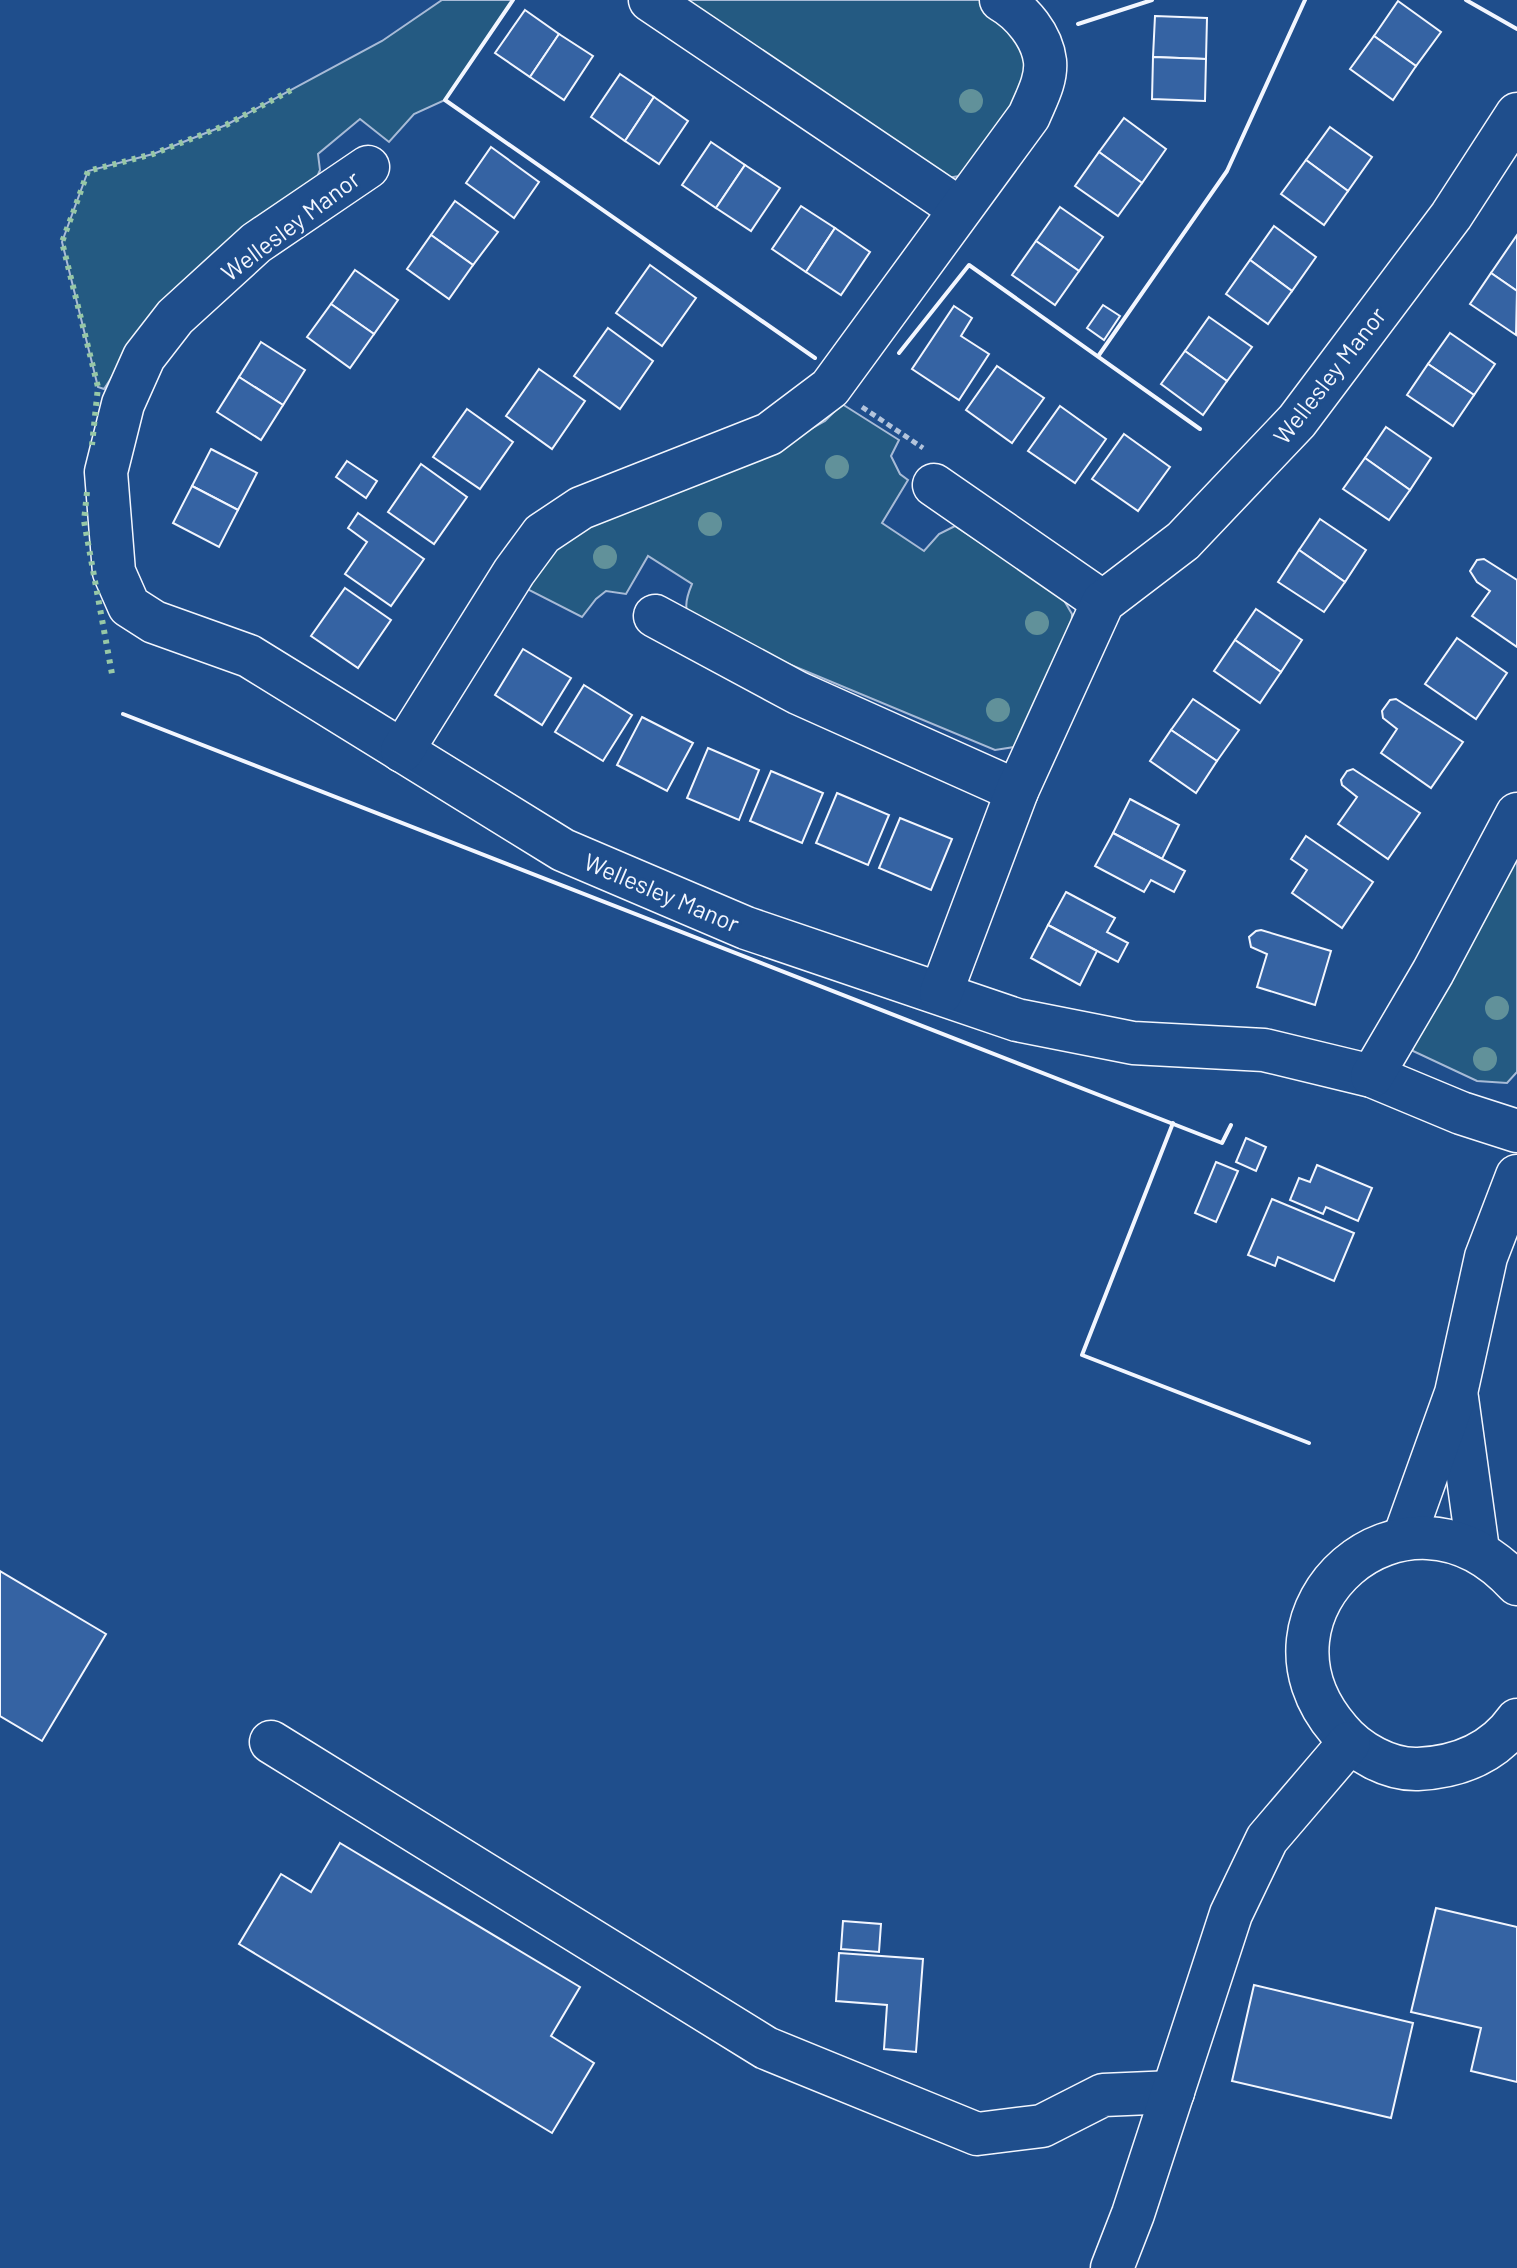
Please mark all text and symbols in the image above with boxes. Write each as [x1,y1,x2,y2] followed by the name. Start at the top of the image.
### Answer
[215,163,365,286] street label: Wellesley Manor
[1267,301,1392,449] street label: Wellesley Manor
[580,846,744,938] street label: Wellesley Manor

